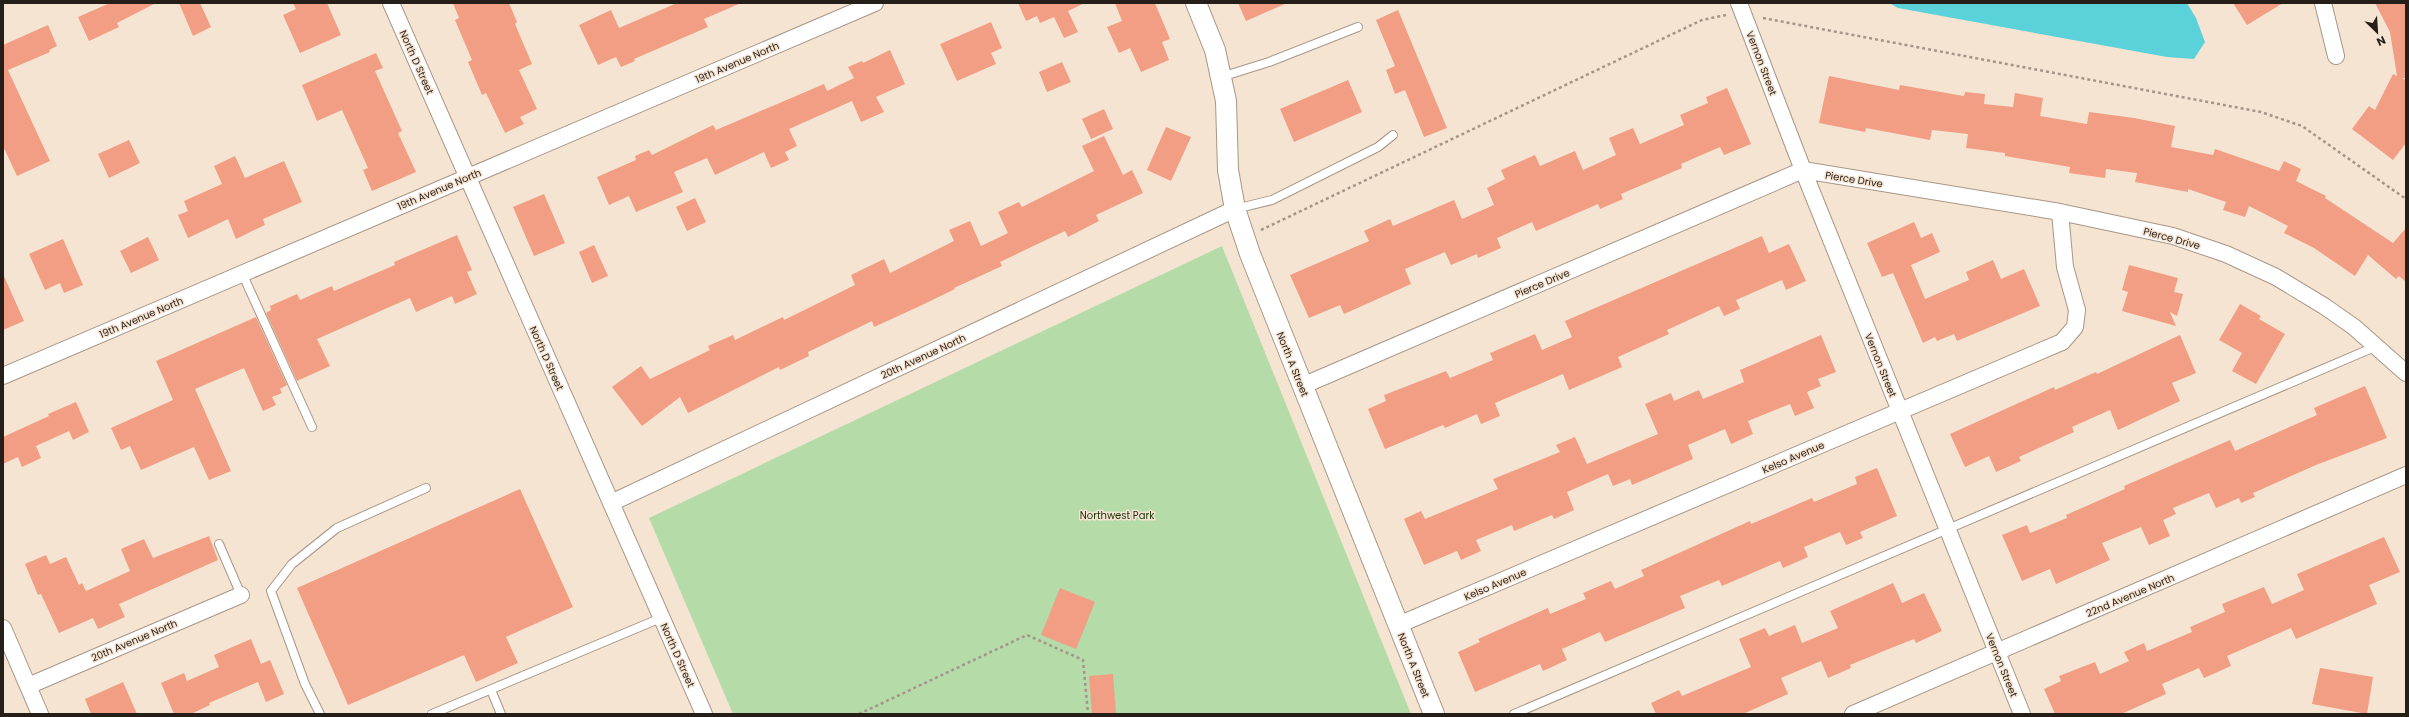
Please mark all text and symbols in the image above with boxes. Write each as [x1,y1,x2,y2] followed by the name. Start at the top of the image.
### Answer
[2357,12,2397,52] north arrow
[396,28,438,97] street label: North D Street
[1742,29,1781,98] street label: Vernon Street
[2374,32,2388,50] text: N
[693,38,781,87] street label: 19th Avenue North
[395,165,483,214] street label: 19th Avenue North
[1824,168,1884,191] street label: Pierce Drive
[2142,224,2202,253] street label: Pierce Drive
[1512,265,1572,302] street label: Pierce Drive
[97,293,185,342] street label: 19th Avenue North
[526,324,568,393] street label: North D Street
[878,330,968,383] street label: 20th Avenue North
[1273,330,1312,399] street label: North A Street
[1861,331,1900,400] street label: Vernon Street
[1760,438,1827,477] street label: Kelso Avenue
[1080,508,1155,523] park label: Northwest Park
[1462,565,1529,604] street label: Kelso Avenue
[2084,570,2177,621] street label: 22nd Avenue North
[89,616,180,665] street label: 20th Avenue North
[657,621,699,690] street label: North D Street
[1394,631,1433,700] street label: North A Street
[1982,631,2021,700] street label: Vernon Street

